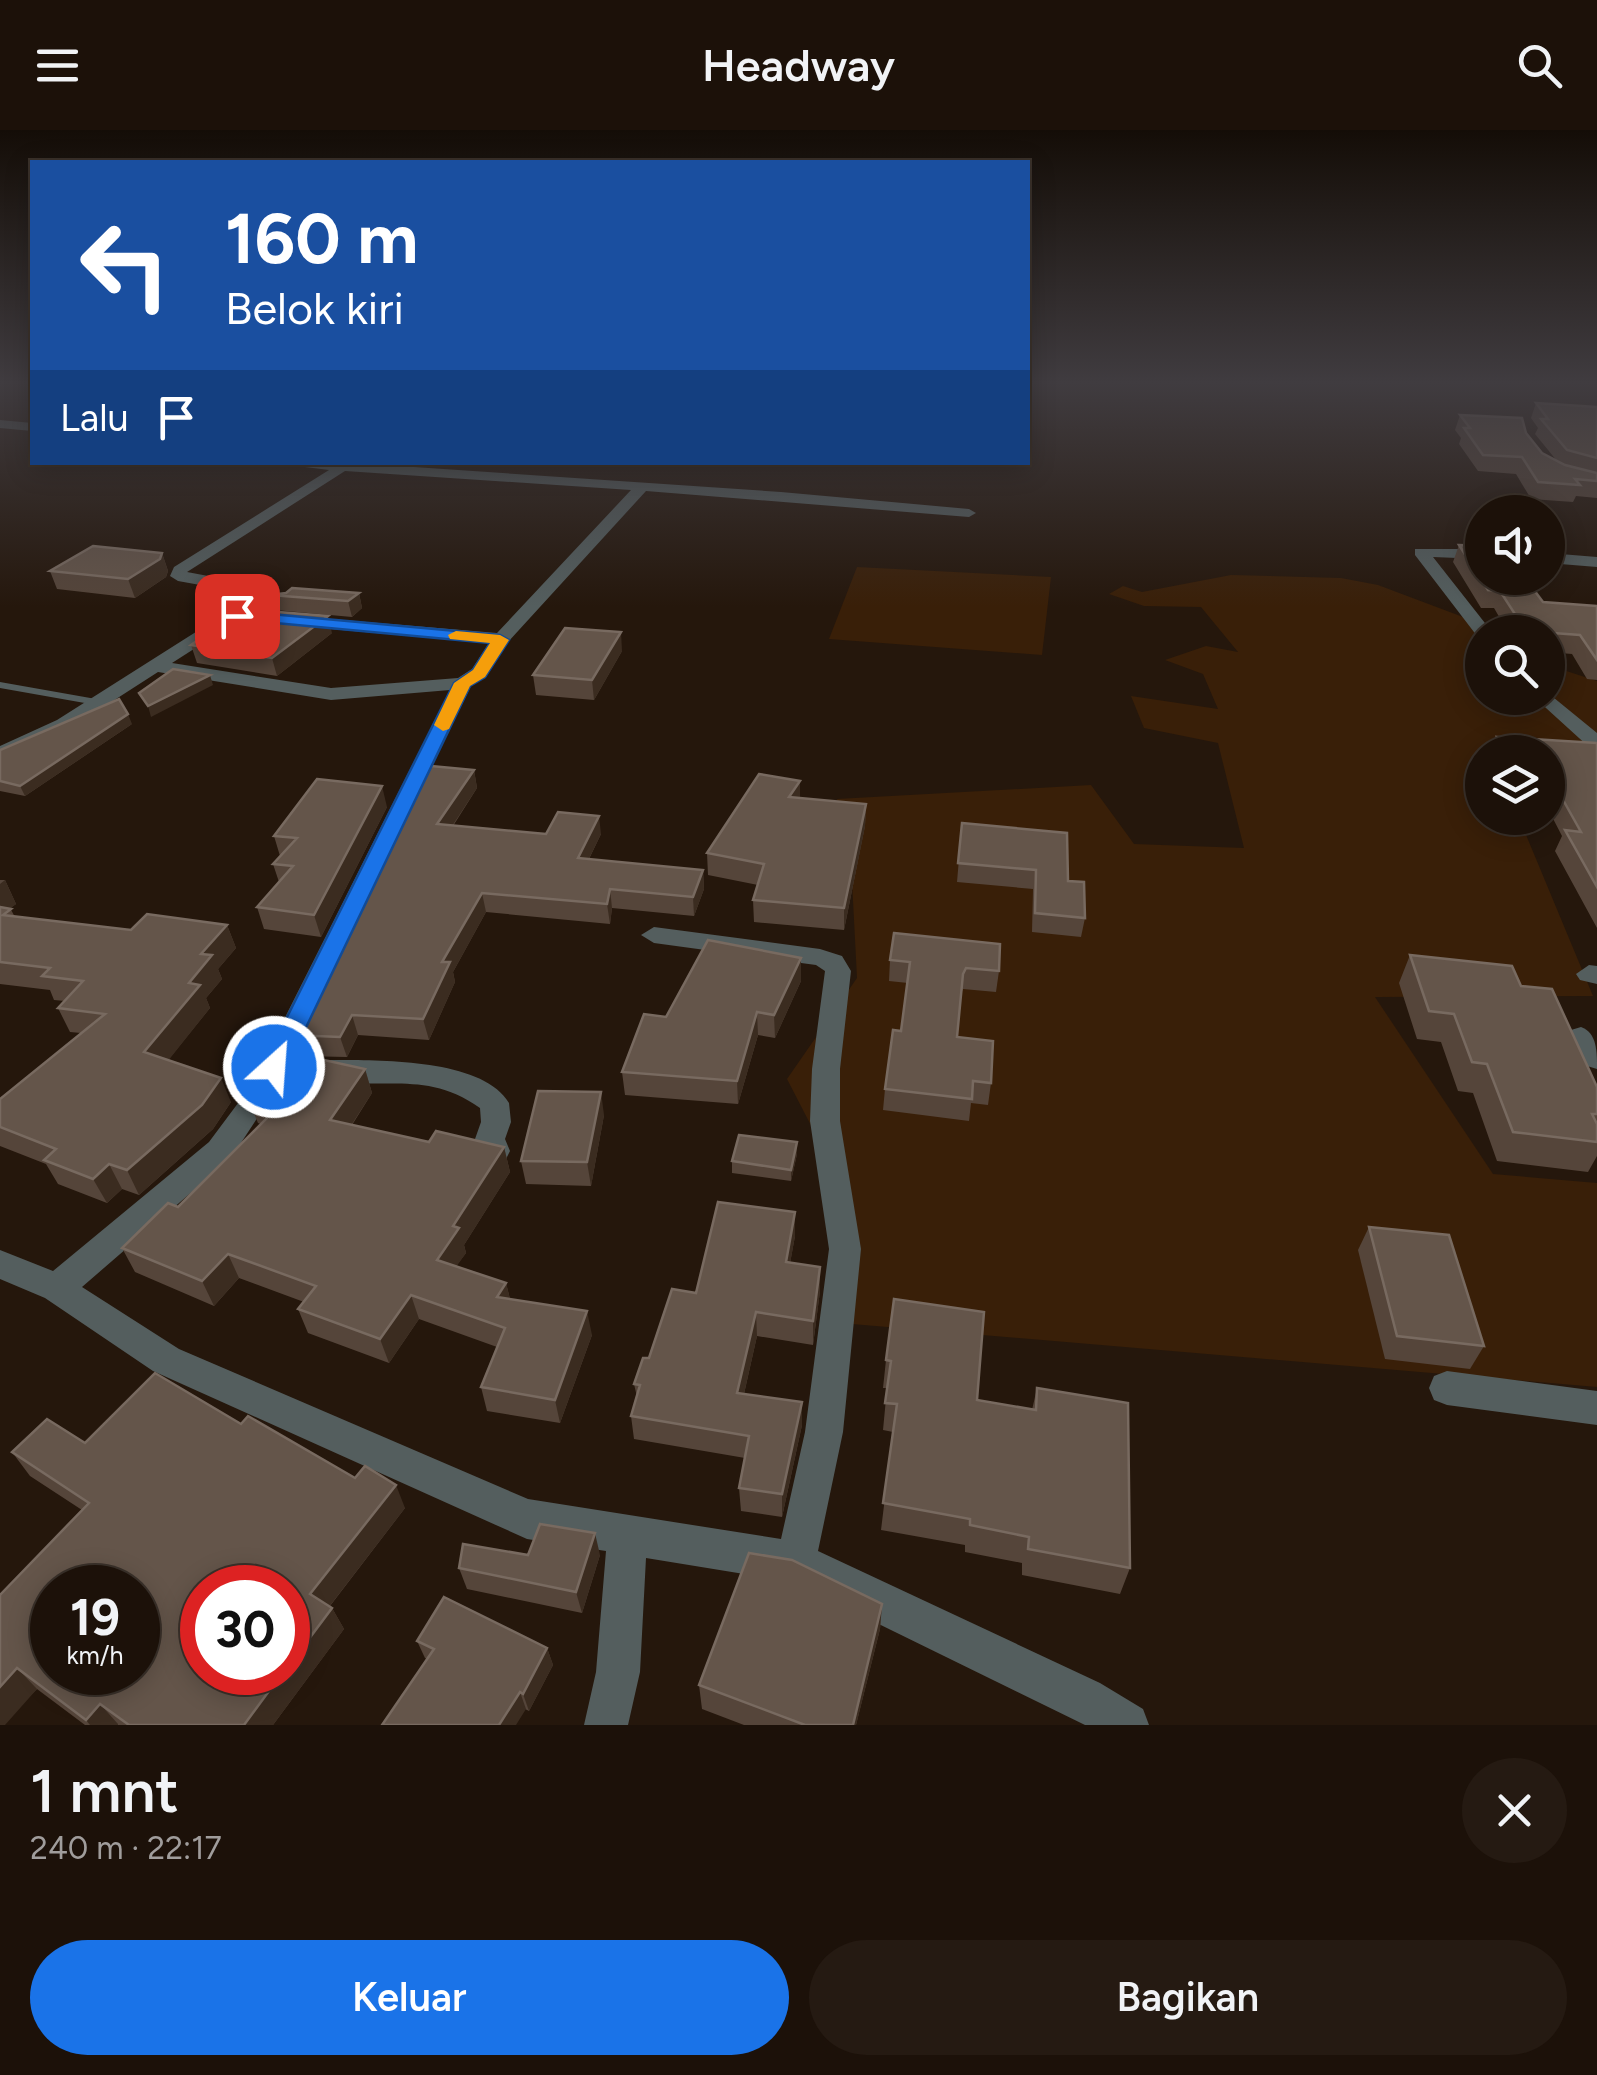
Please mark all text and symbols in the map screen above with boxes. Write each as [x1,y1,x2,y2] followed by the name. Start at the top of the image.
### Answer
[30,38,85,93] icon: menu
[702,38,895,92] text: Headway
[1512,38,1567,93] icon: search
[225,196,418,281] text: 160 m
[60,200,190,330] icon: left
[225,281,404,335] text: Belok kiri
[149,390,204,445] icon: arrive
[60,395,129,441] text: Lalu
[1465,495,1565,835] map controls
[1465,495,1565,595] button: sound
[195,574,280,659] pin
[210,589,265,644] icon: arrive
[1465,615,1565,715] button: search
[1465,735,1565,835] button: layers
[222,1015,326,1119] position arrow
[180,1565,310,1695] speed limit sign: 30
[70,1587,120,1648] text: 19
[66,1640,124,1670] text: km/h
[30,1755,179,1827] text: 1 mnt
[1462,1758,1567,1863] button: close
[30,1829,222,1867] text: 240 m · 22:17
[30,1940,789,2055] button: Keluar
[809,1940,1567,2055] button: Bagikan

